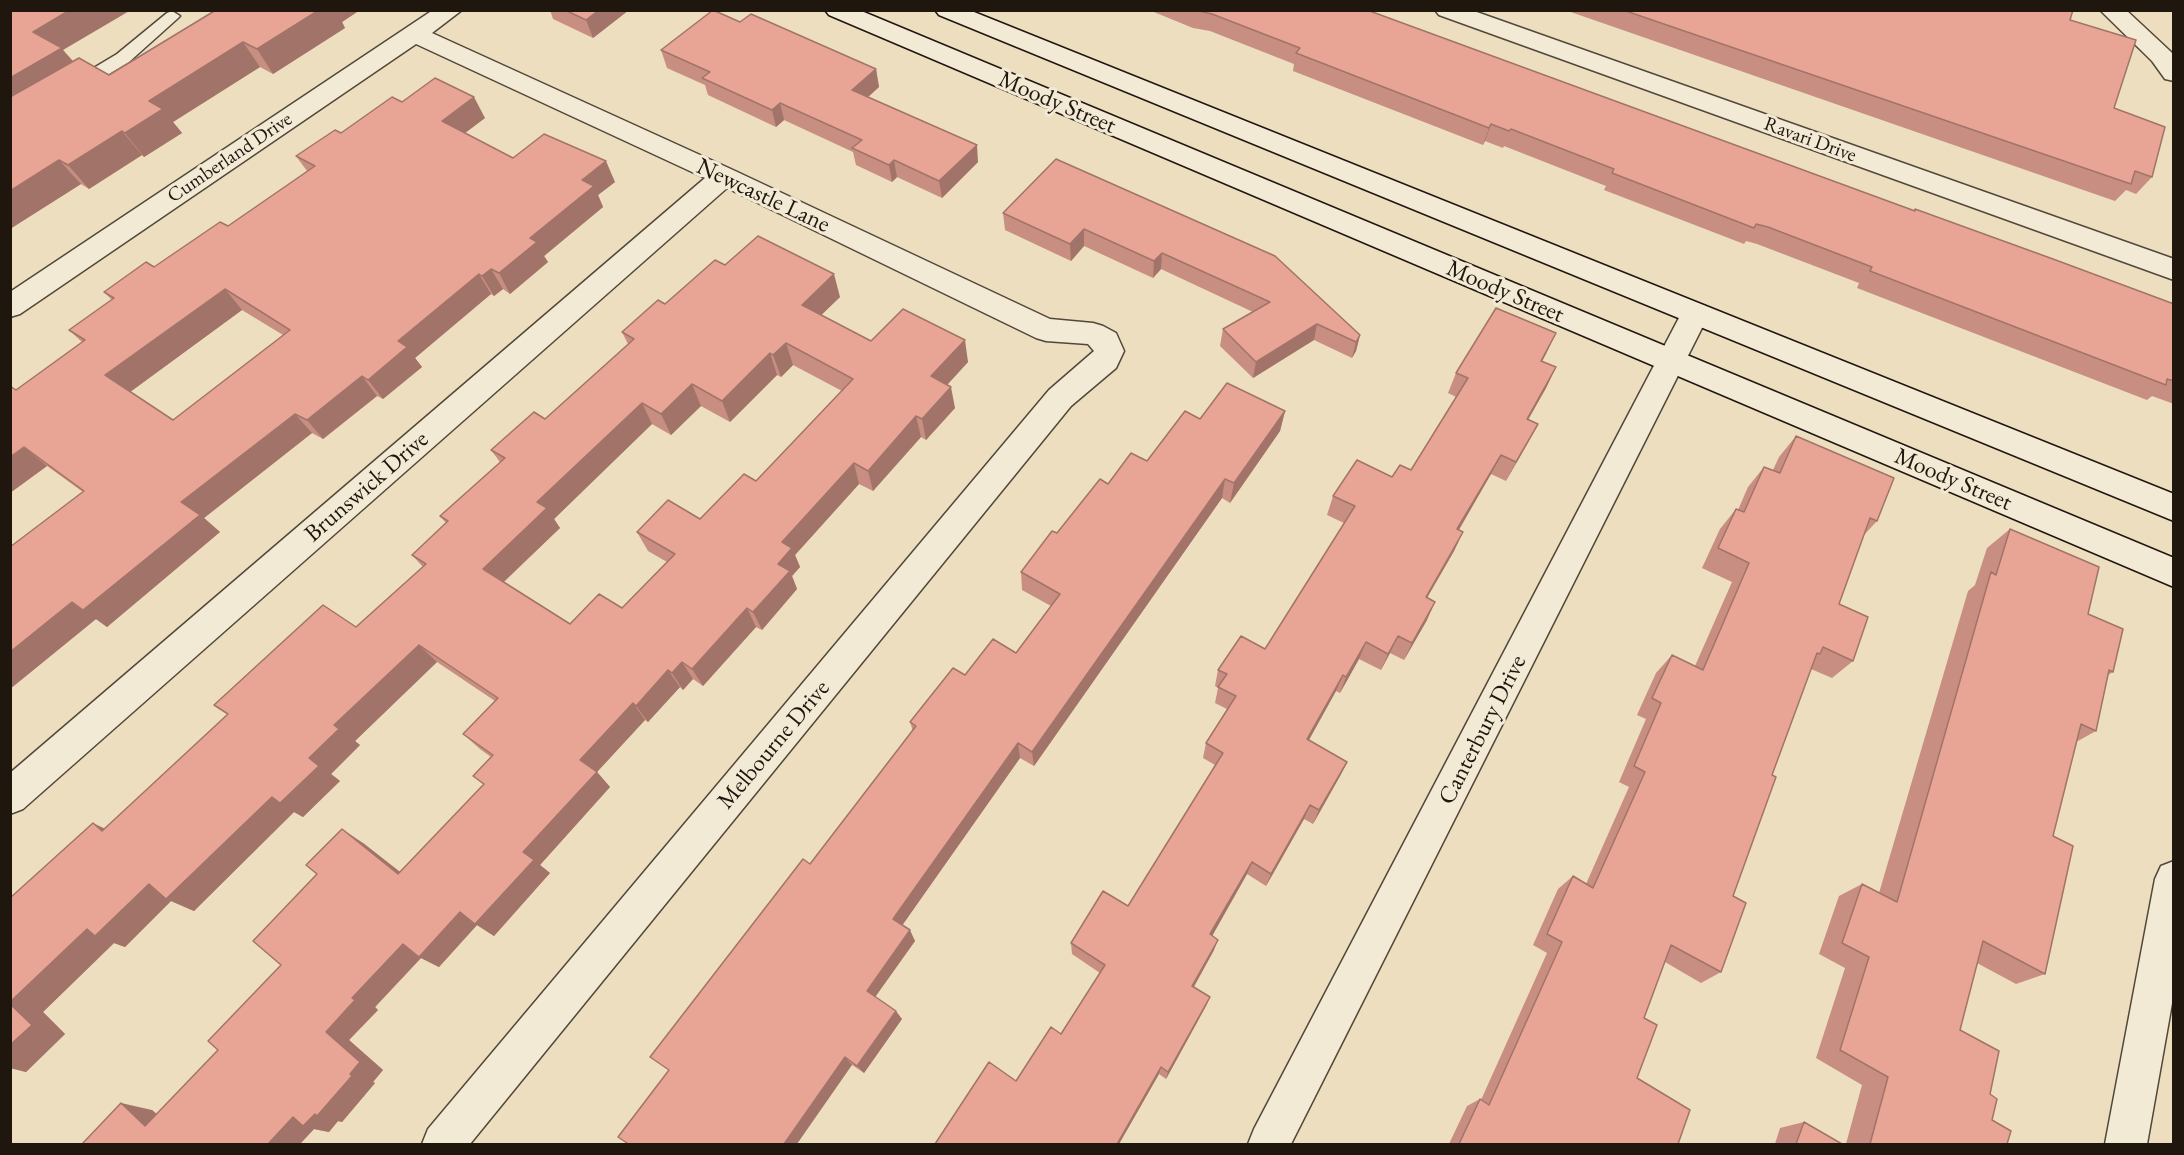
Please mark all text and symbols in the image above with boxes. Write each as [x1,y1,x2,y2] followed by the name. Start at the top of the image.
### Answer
[994,65,1120,141] street label: Moody Street
[163,107,297,209] street label: Cumberland Drive
[1761,112,1859,168] street label: Ravari Drive
[692,153,834,239] street label: Newcastle Lane
[1442,254,1568,330] street label: Moody Street
[299,425,435,549] street label: Brunswick Drive
[1890,442,2016,518] street label: Moody Street
[1433,650,1533,810] street label: Canterbury Drive
[712,675,836,815] street label: Melbourne Drive

